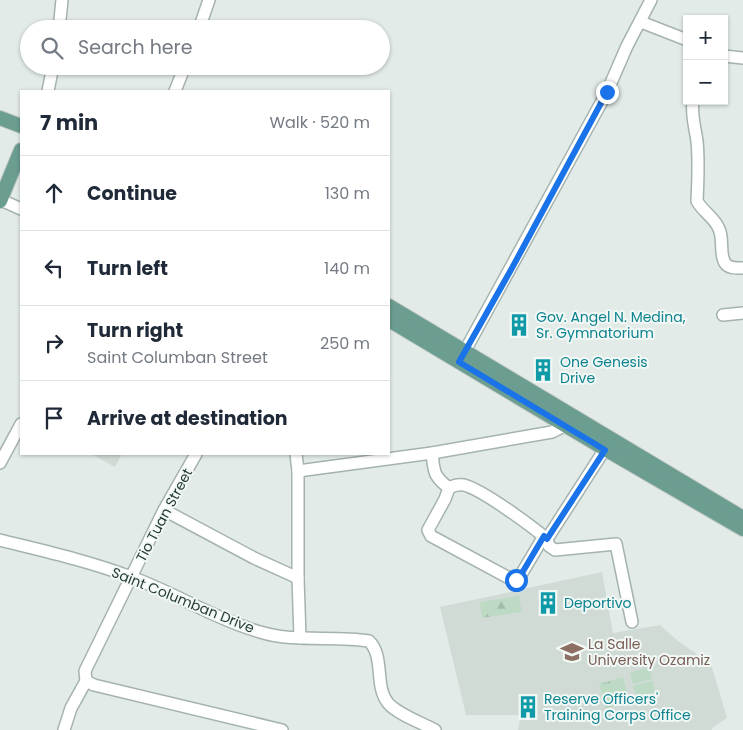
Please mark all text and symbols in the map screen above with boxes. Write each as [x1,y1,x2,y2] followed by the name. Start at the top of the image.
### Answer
[683,15,728,105] map controls
[683,15,728,60] button: +
[20,20,390,75] search box
[38,34,66,62] icon: search
[78,34,192,61] text: Search here
[683,60,728,105] button: −
[596,81,619,104] route end
[40,108,98,137] text: 7 min
[269,111,370,134] text: Walk · 520 m
[40,179,68,207] icon: ahead
[87,180,177,207] text: Continue
[325,182,370,205] text: 130 m
[40,254,68,282] icon: left
[87,255,168,282] text: Turn left
[324,257,370,280] text: 140 m
[536,307,686,343] place label: Gov. Angel N. Medina, Sr. Gymnatorium
[506,312,532,338] building icon: Gov. Angel N. Medina, Sr. Gymnatorium
[87,317,183,344] text: Turn right
[40,329,68,357] icon: right
[320,332,370,355] text: 250 m
[87,346,268,369] text: Saint Columban Street
[560,352,648,388] place label: One Genesis Drive
[530,357,556,383] building icon: One Genesis Drive
[40,404,68,432] icon: arrive
[87,405,288,432] text: Arrive at destination
[131,465,197,565] street label: Tio Tuan Street
[109,562,258,638] street label: Saint Columban Drive
[505,569,528,592] route start
[535,590,561,616] building icon: Deportivo
[564,593,632,613] place label: Deportivo
[588,634,710,670] place label: La Salle University Ozamiz
[559,639,585,665] school or university icon: La Salle University Ozamiz
[544,689,691,725] place label: Reserve Officers' Training Corps Office
[515,694,541,720] building icon: Reserve Officers' Training Corps Office

